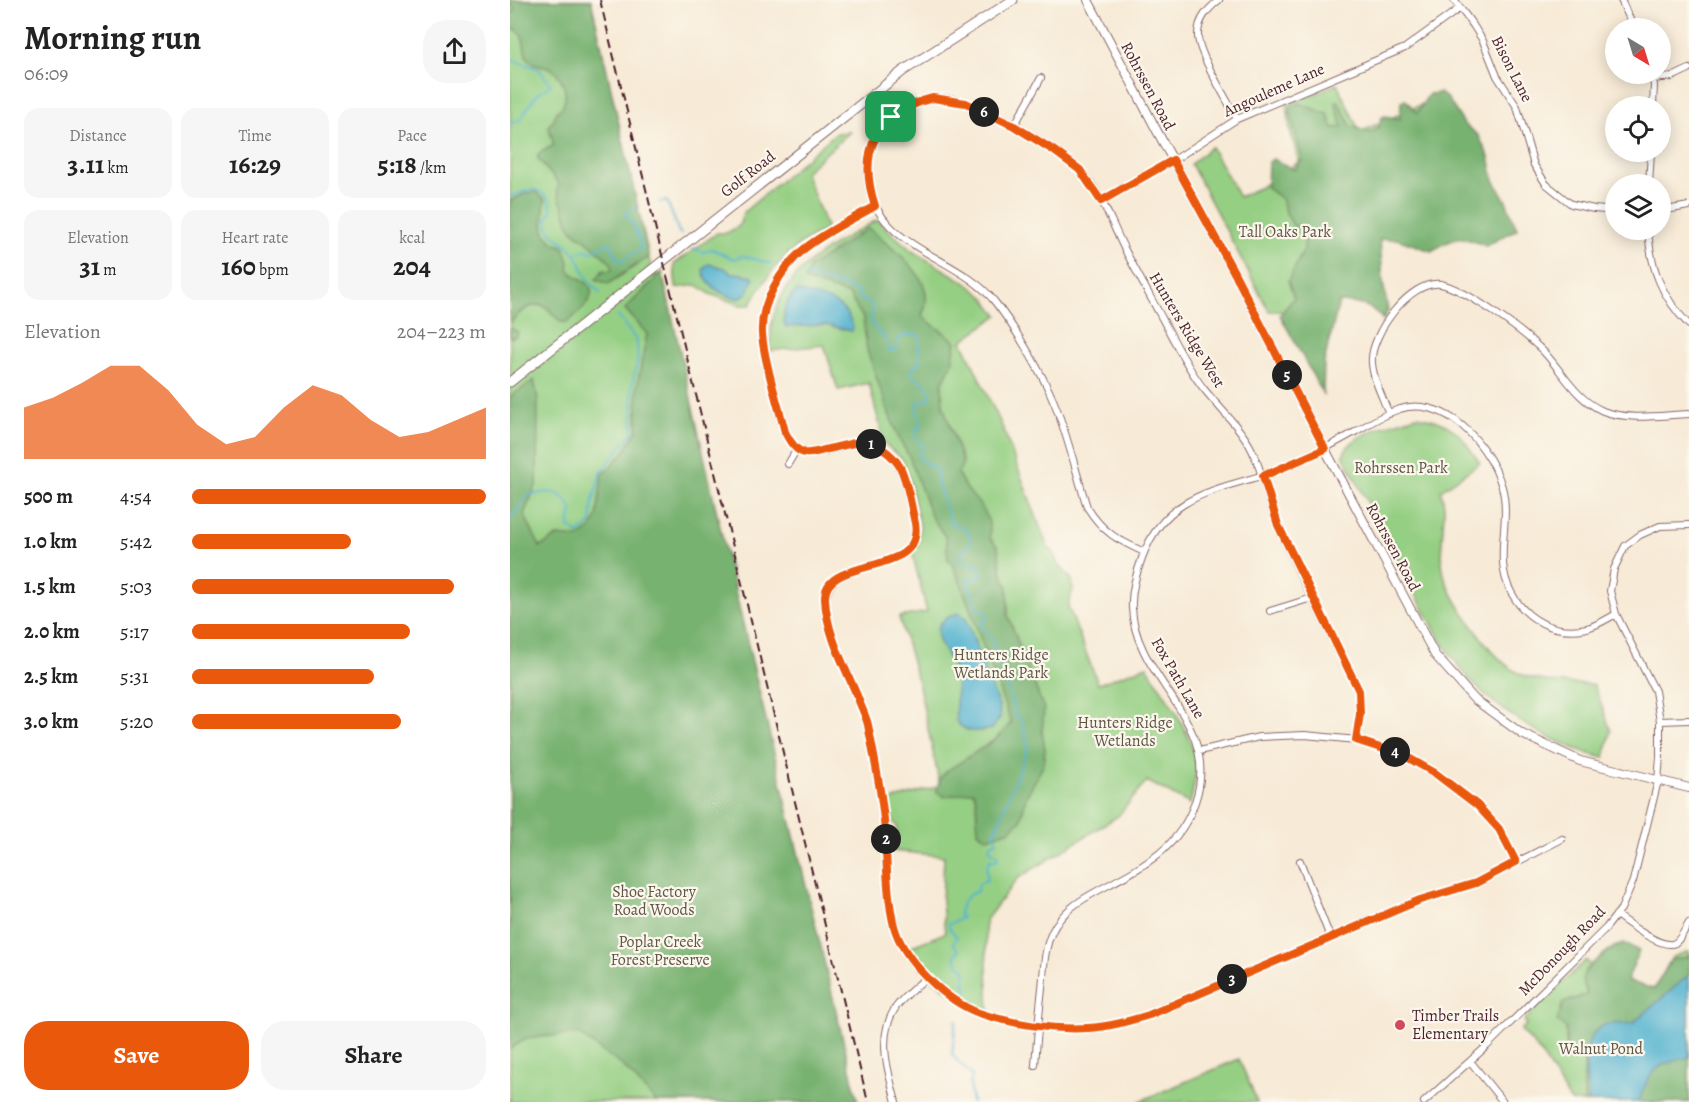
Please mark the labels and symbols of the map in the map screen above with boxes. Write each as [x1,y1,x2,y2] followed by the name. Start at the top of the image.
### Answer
[1605,18,1671,84] north arrow
[1486,32,1538,106] street label: Bison Lane
[1115,38,1181,134] street label: Rohrssen Road
[1219,58,1328,123] street label: Angouleme Lane
[865,91,916,142] pin
[969,97,999,127] pin: 6
[716,145,780,202] street label: Golf Road
[1239,221,1331,243] park label: Tall Oaks Park
[1144,268,1230,392] street label: Hunters Ridge West
[1272,360,1302,390] pin: 5
[856,429,886,459] pin: 1
[1354,457,1448,479] park label: Rohrssen Park
[1360,499,1426,595] street label: Rohrssen Road
[1146,633,1210,723] street label: Fox Path Lane
[953,644,1049,684] park label: Hunters Ridge Wetlands Park
[1077,712,1173,752] park label: Hunters Ridge Wetlands
[1380,737,1410,767] pin: 4
[871,824,901,854] pin: 2
[612,881,697,921] park label: Shoe Factory Road Woods
[1513,901,1611,1001] street label: McDonough Road
[610,931,710,971] park label: Poplar Creek Forest Preserve
[1217,964,1247,994] pin: 3
[1412,1005,1499,1045] place label: Timber Trails Elementary
[1393,1018,1407,1032] marker: Timber Trails Elementary
[1558,1038,1644,1060] park label: Walnut Pond

